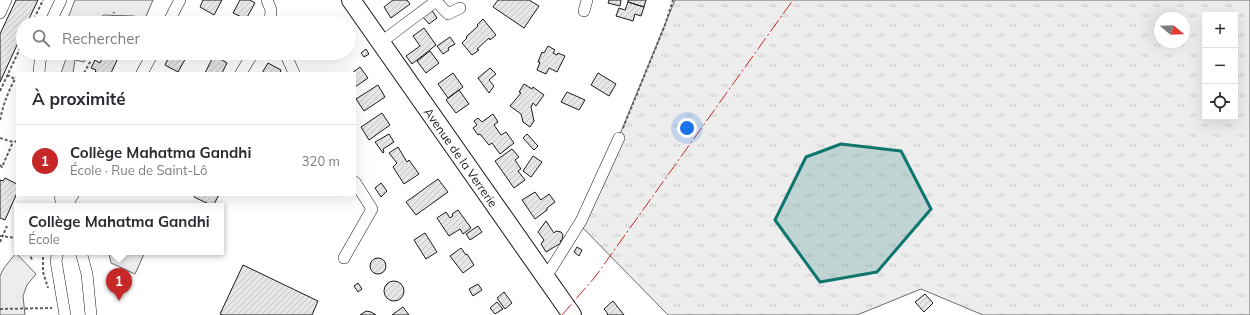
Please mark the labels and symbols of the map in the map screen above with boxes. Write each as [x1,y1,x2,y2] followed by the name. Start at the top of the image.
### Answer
[1154,12,1190,48] north arrow
[421,104,501,210] street label: Avenue de la Verrerie
[677,118,697,138] your location
[106,268,132,301] pin: 1

